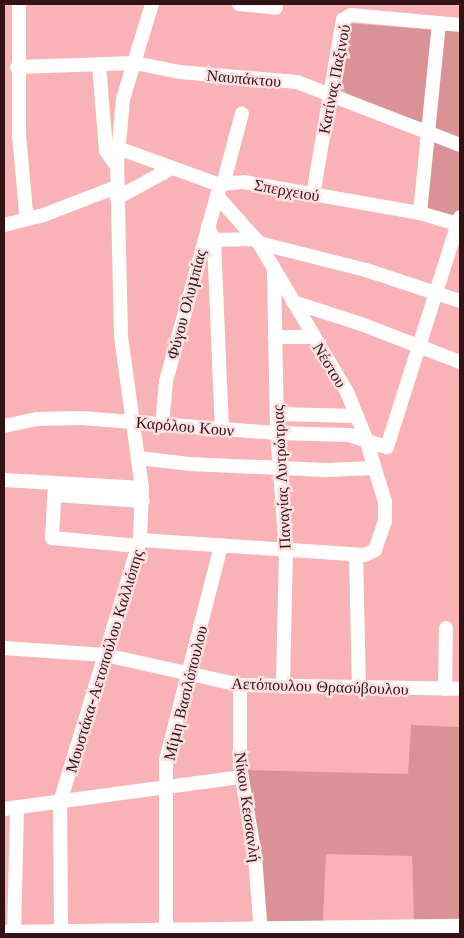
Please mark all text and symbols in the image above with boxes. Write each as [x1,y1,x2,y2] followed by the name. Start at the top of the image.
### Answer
[314,23,354,135] street label: Κατίνας Παξινού
[206,65,282,91] street label: Ναυπάκτου
[253,175,321,205] street label: Σπερχειού
[162,247,210,361] street label: Φύγου Ολυμπίας
[309,339,351,391] street label: Νέστου
[268,405,294,549] street label: Παναγίας Λυτρώτριας
[135,412,235,440] street label: Καρόλου Κουν
[61,547,147,775] street label: Μουστάκα-Αετοπούλου Καλλιόπης
[159,624,211,762] street label: Μίμη Βασιλόπουλου
[231,673,409,699] street label: Αετόπουλου Θρασύβουλου
[231,751,265,863] street label: Νίκου Κεσσανλή

